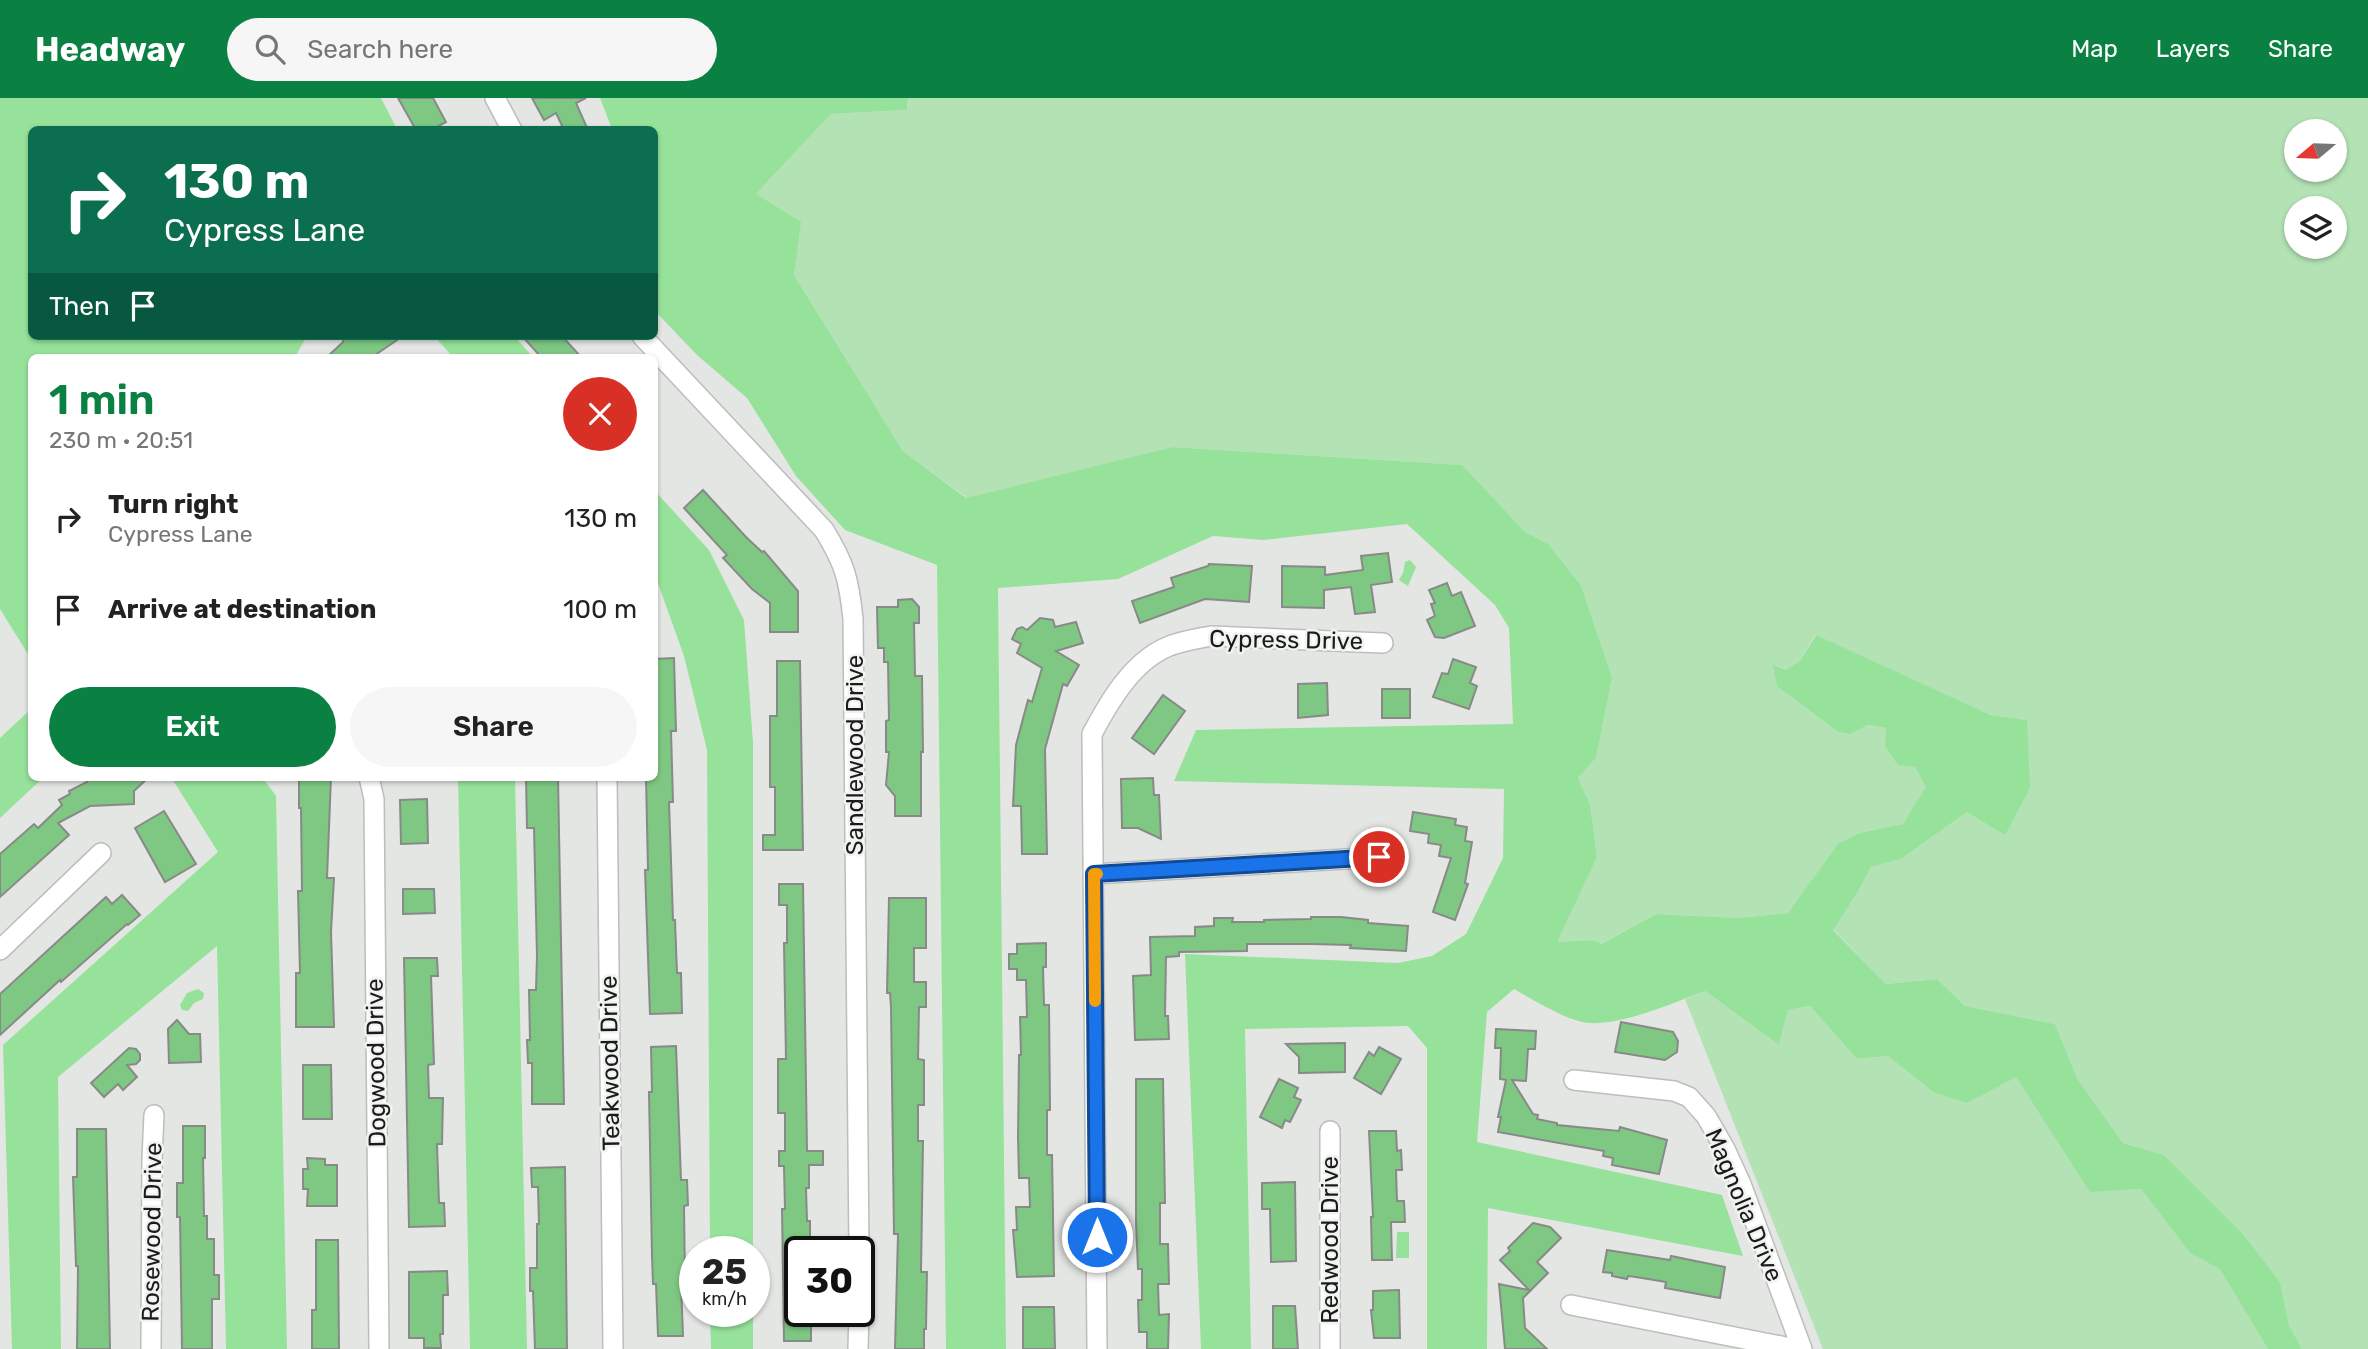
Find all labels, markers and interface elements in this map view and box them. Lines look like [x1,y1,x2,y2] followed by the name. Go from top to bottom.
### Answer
[227,18,717,81] search box
[35,30,185,69] text: Headway
[251,30,289,68] icon: search
[307,34,453,65] text: Search here
[2071,35,2118,63] text: Map
[2156,35,2230,63] text: Layers
[2268,35,2333,63] text: Share
[2284,119,2347,182] north arrow
[2284,119,2347,259] map controls
[164,152,309,210] text: 130 m
[49,154,140,245] icon: right
[2284,196,2347,259] button: layers
[164,211,365,249] text: Cypress Lane
[124,287,162,325] icon: arrive
[49,291,110,322] text: Then
[49,375,155,425] text: 1 min
[563,377,637,451] button: close
[49,426,193,454] text: 230 m · 20:51
[108,489,238,520] text: Turn right
[49,500,87,538] icon: right
[564,503,637,534] text: 130 m
[108,520,253,548] text: Cypress Lane
[49,591,87,629] icon: arrive
[108,594,376,625] text: Arrive at destination
[563,594,637,625] text: 100 m
[1209,625,1363,655] street label: Cypress Drive
[841,655,869,855] street label: Sandlewood Drive
[49,687,336,767] button: Exit
[350,687,637,767] button: Share
[1349,827,1409,887] pin
[1360,838,1398,876] icon: arrive
[594,975,626,1151] street label: Teakwood Drive
[361,978,391,1148] street label: Dogwood Drive
[1699,1124,1789,1286] street label: Magnolia Drive
[136,1142,168,1322] street label: Rosewood Drive
[1316,1156,1344,1324] street label: Redwood Drive
[1060,1200,1134,1274] position arrow
[784,1236,875,1327] speed limit sign: 30
[702,1251,747,1293] text: 25
[702,1288,747,1310] text: km/h

